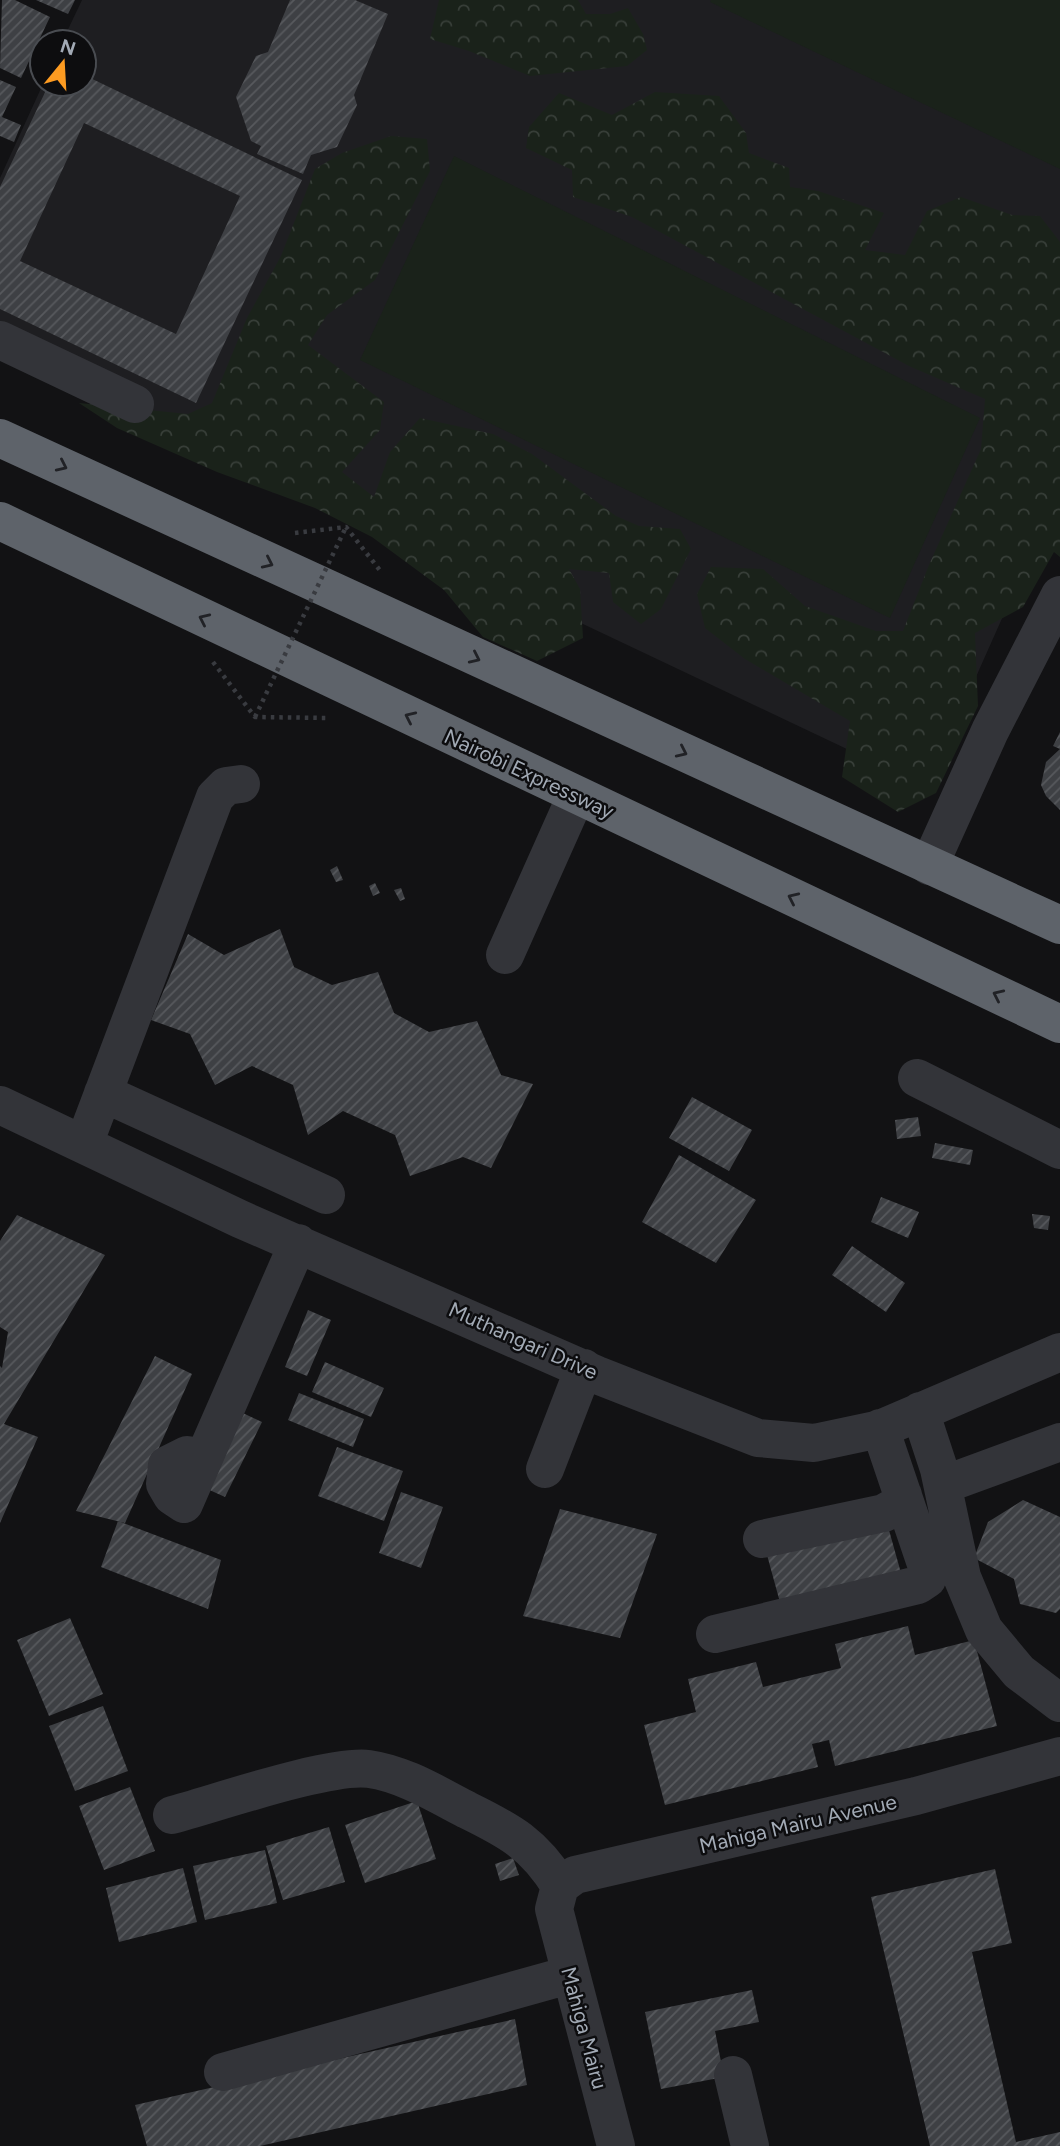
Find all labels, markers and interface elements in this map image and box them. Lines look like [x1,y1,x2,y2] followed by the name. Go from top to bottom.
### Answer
[28,28,98,98] north arrow
[58,34,79,61] text: N
[55,458,67,472] one-way arrow
[261,554,273,568] one-way arrow
[199,613,211,627] one-way arrow
[467,650,480,664] one-way arrow
[405,711,417,725] one-way arrow
[440,723,618,824] street label: Nairobi Expressway
[674,744,687,758] one-way arrow
[787,892,800,906] one-way arrow
[993,989,1005,1003] one-way arrow
[445,1297,602,1385] street label: Muthangari Drive
[697,1789,899,1858] street label: Mahiga Mairu Avenue
[556,1964,613,2092] street label: Mahiga Mairu

